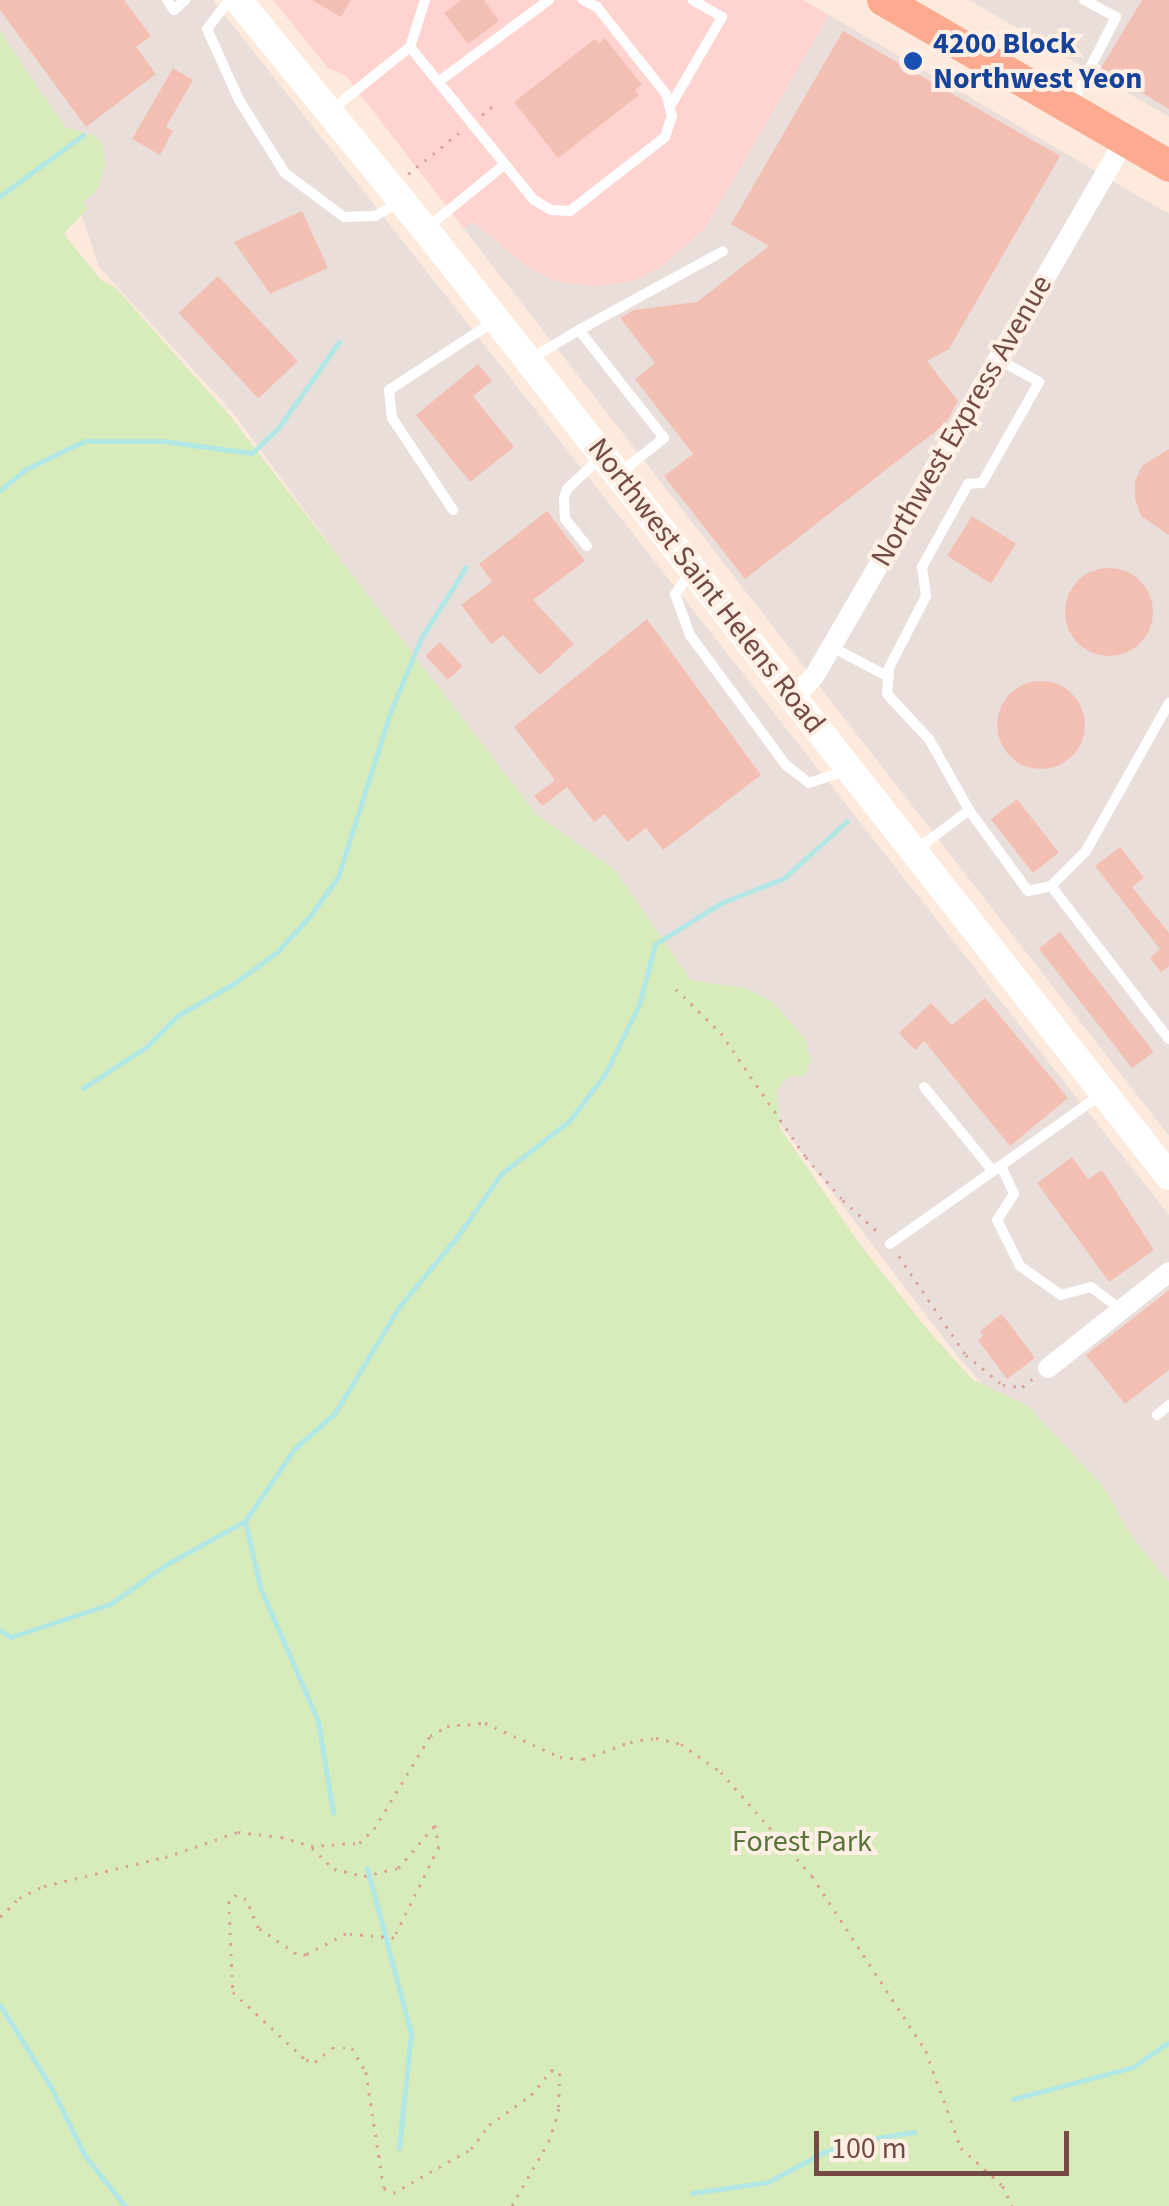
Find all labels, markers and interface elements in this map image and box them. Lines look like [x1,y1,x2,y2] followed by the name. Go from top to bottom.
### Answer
[933,26,1142,96] place label: 4200 Block Northwest Yeon
[902,50,924,72] marker: 4200 Block Northwest Yeon
[864,269,1060,573] street label: Northwest Express Avenue
[580,431,832,741] street label: Northwest Saint Helens Road
[732,1824,872,1860] park label: Forest Park
[819,2111,1074,2173] scale bar
[831,2127,907,2170] text: 100 m

